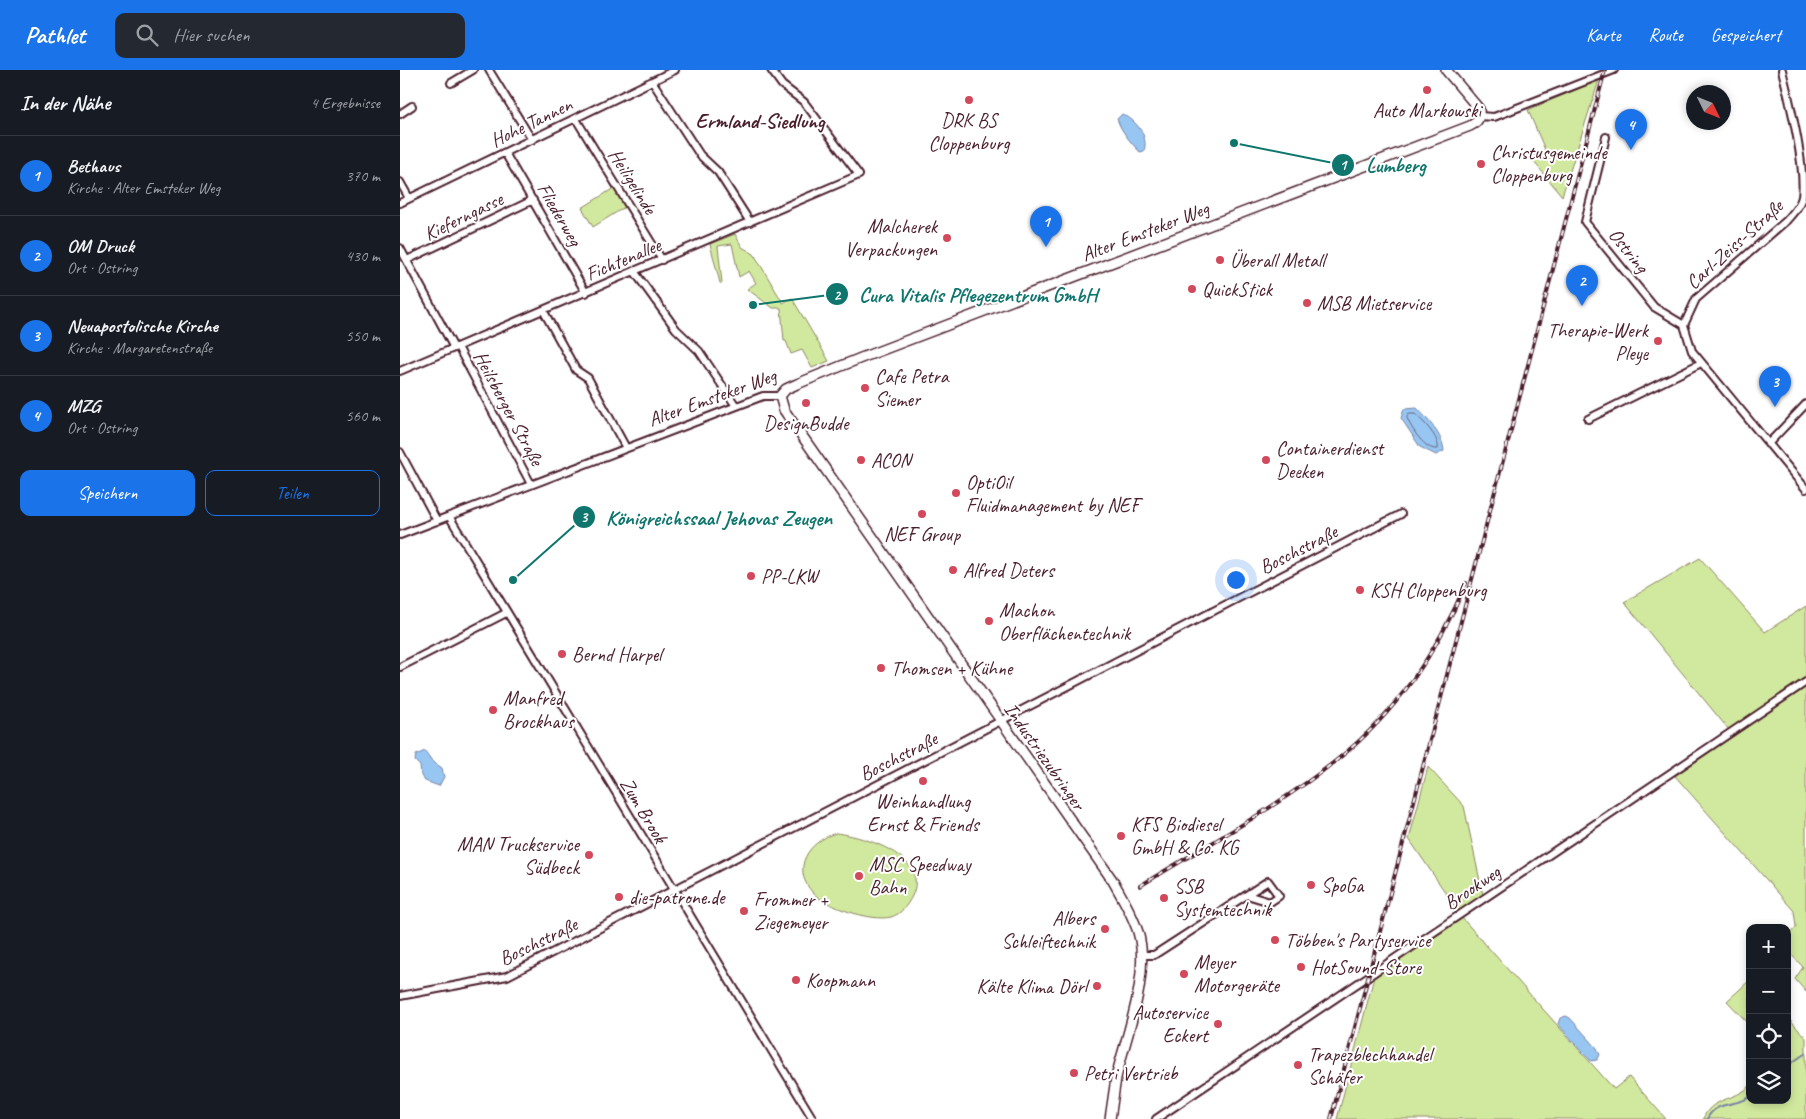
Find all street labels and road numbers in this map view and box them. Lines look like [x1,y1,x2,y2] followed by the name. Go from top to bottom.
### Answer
[486,92,577,153] street label: Hohe Tannen
[603,144,663,220] street label: Heiligelinde
[532,178,588,252] street label: Fliederweg
[420,186,508,246] street label: Kieferngasse
[1680,193,1789,295] street label: Carl-Zeiss-Straße
[1078,195,1214,267] street label: Alter Emsteker Weg
[1603,223,1655,279] street label: Ostring
[582,232,666,286] street label: Fichtenallee
[468,347,550,471] street label: Heilsberger Straße
[645,362,781,432] street label: Alter Emsteker Weg
[1255,519,1343,580] street label: Boschstraße
[998,698,1092,816] street label: Industriezubringer
[855,726,943,787] street label: Boschstraße
[614,773,674,849] street label: Zum Brook
[1439,859,1506,915] street label: Brookweg
[495,911,583,971] street label: Boschstraße

